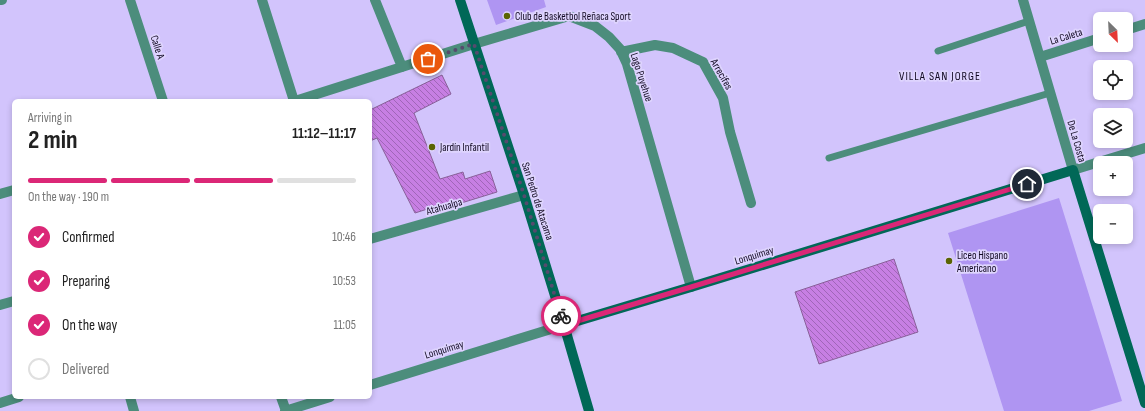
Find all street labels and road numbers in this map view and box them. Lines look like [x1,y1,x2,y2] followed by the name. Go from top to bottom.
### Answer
[1048,25,1084,48] street label: La Caleta
[148,34,168,61] street label: Calle A
[628,51,656,103] street label: Lago Puyehue
[707,56,736,92] street label: Arrecifes
[1064,119,1089,164] street label: De La Costa
[519,161,556,242] street label: San Pedro de Atacama
[424,195,464,218] street label: Atahualpa
[733,243,776,268] street label: Lonquimay
[423,337,466,362] street label: Lonquimay

